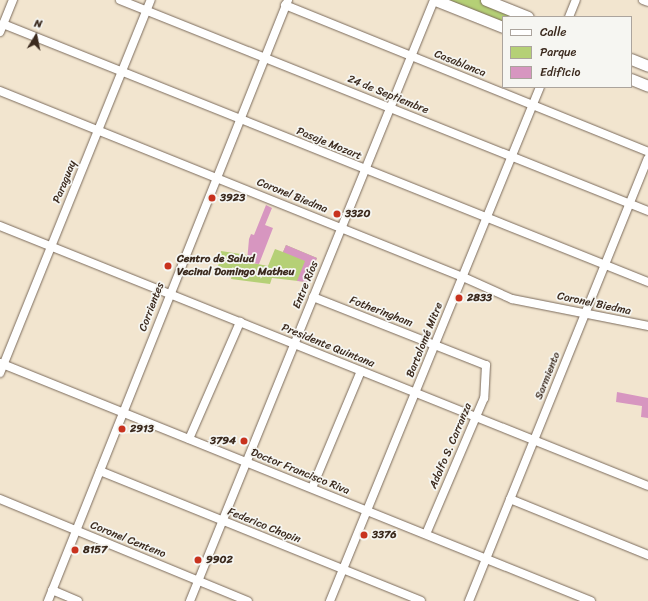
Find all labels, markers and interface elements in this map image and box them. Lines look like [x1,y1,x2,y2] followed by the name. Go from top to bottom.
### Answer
[33,14,44,34] text: N
[16,16,56,56] north arrow
[502,16,632,88] legend
[540,21,567,43] text: Calle
[540,41,576,63] text: Parque
[432,48,488,80] street label: Casablanca
[540,61,580,83] text: Edificio
[345,73,431,117] street label: 24 de Septiembre
[295,125,363,163] street label: Pasaje Mozart
[50,159,80,205] street label: Paraguay
[255,176,329,216] street label: Coronel Biedma
[220,191,245,205] place label: 3923
[207,193,217,203] marker: 3923
[345,207,370,221] place label: 3320
[332,209,342,219] marker: 3320
[177,253,294,279] place label: Centro de Salud Vecinal Domingo Matheu
[290,259,322,311] street label: Entre Ríos
[162,260,174,272] marker: Centro de Salud Vecinal Domingo Matheu
[137,281,167,333] street label: Corrientes
[556,290,632,318] street label: Coronel Biedma
[467,291,492,305] place label: 2833
[454,293,464,303] marker: 2833
[348,294,414,330] street label: Fotheringham
[404,300,446,380] street label: Bartolomé Mitre
[280,321,376,371] street label: Presidente Quintana
[532,350,564,402] street label: Sarmiento
[427,401,475,491] street label: Adolfo S. Carranza
[130,422,154,436] place label: 2913
[117,424,127,434] marker: 2913
[210,434,236,448] place label: 3794
[239,436,249,446] marker: 3794
[249,446,351,498] street label: Doctor Francisco Riva
[226,505,302,547] street label: Federico Chopin
[88,519,168,561] street label: Coronel Centeno
[372,528,397,542] place label: 3376
[359,530,369,540] marker: 3376
[83,543,107,557] place label: 8157
[70,545,80,555] marker: 8157
[206,553,233,567] place label: 9902
[193,555,203,565] marker: 9902

